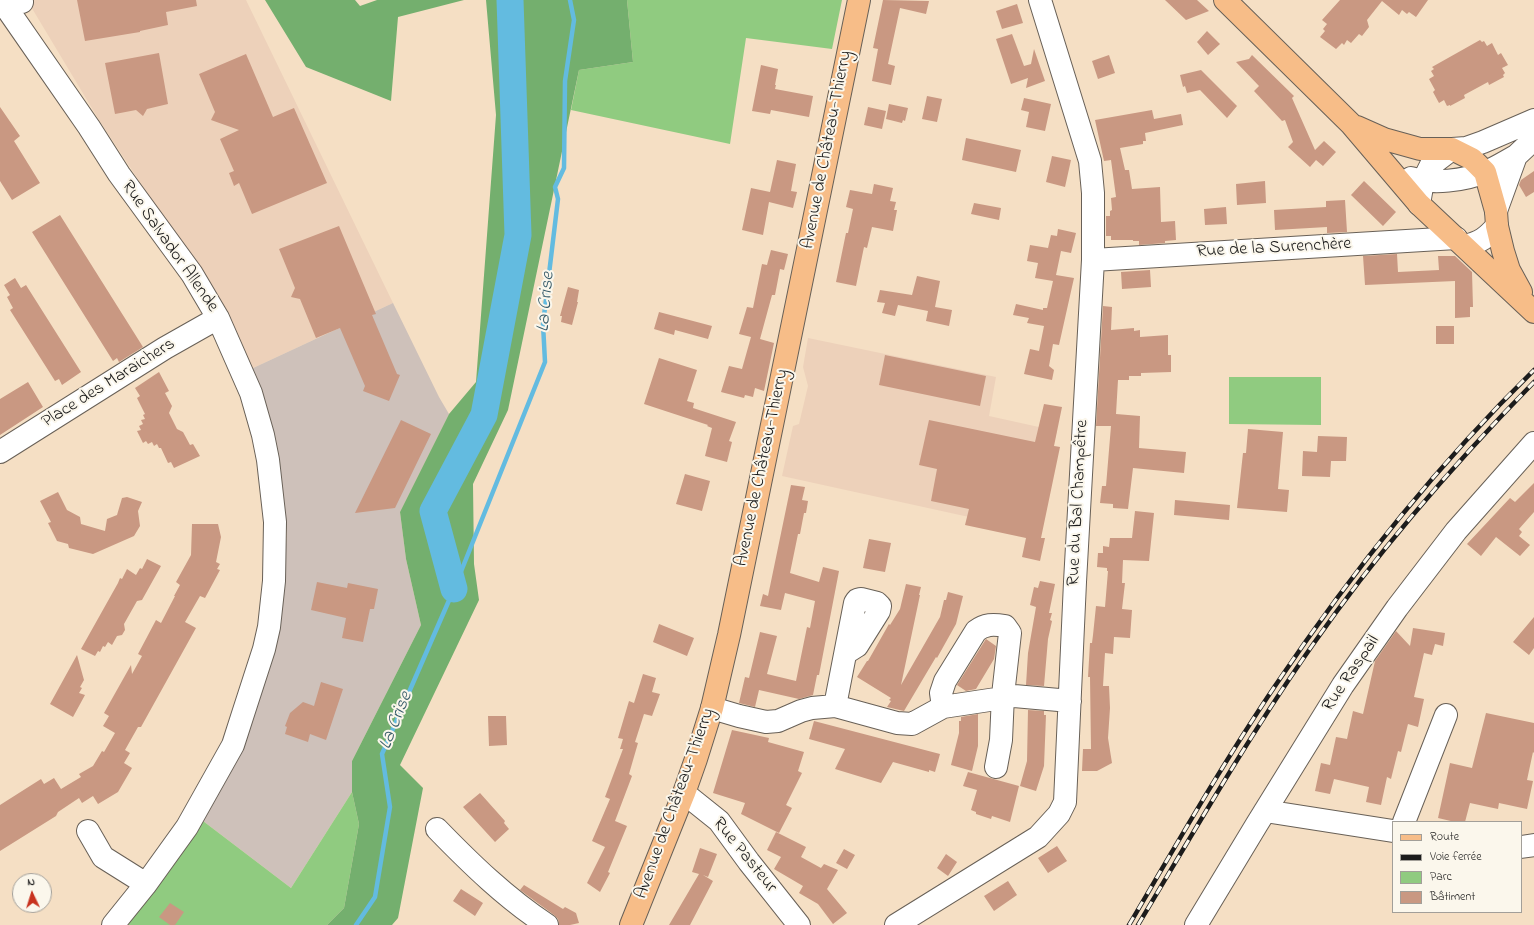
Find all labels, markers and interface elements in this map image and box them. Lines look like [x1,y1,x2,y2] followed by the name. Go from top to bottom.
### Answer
[798,49,858,251] street label: Avenue de Château-Thierry
[116,177,222,317] street label: Rue Salvador Allende
[1196,234,1352,264] street label: Rue de la Surenchère
[533,271,561,333] water label: La Crise
[38,334,180,434] street label: Place des Maraichers
[732,367,794,569] street label: Avenue de Château-Thierry
[1064,419,1094,587] street label: Rue du Bal Champêtre
[1319,632,1385,716] street label: Rue Raspail
[375,689,419,753] water label: La Crise
[631,706,721,902] street label: Avenue de Château-Thierry
[707,814,781,898] street label: Rue Pasteur
[1392,821,1522,913] legend
[1430,828,1459,846] text: Route
[1430,848,1482,866] text: Voie ferrée
[1430,868,1452,886] text: Parc
[12,873,52,913] north arrow
[27,874,36,890] text: N
[1430,888,1475,906] text: Bâtiment

